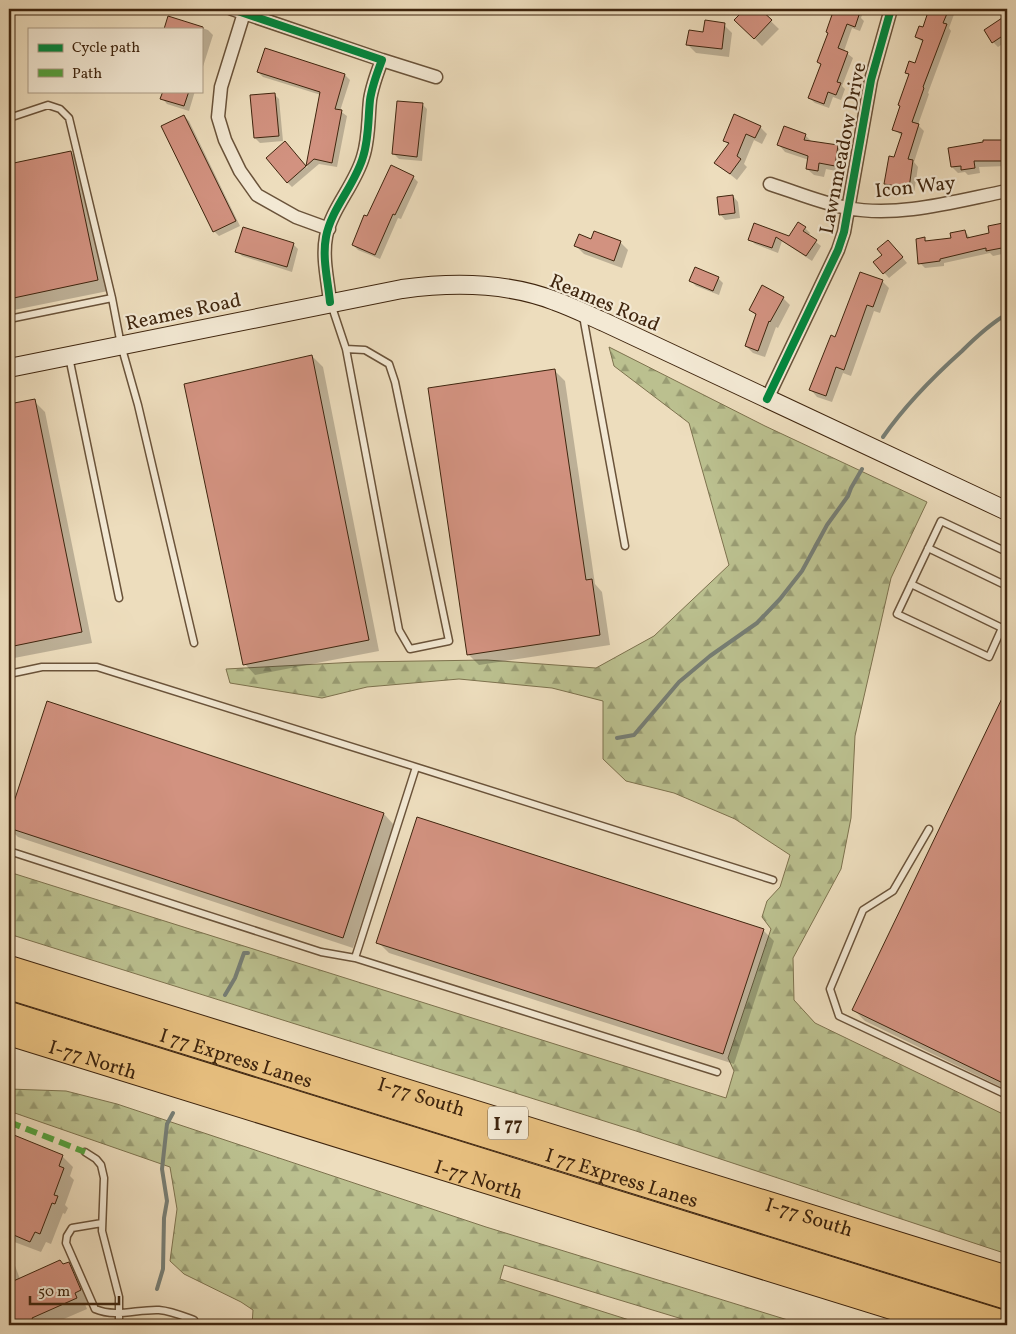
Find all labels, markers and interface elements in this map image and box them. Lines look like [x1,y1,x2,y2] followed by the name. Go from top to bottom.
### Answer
[28,28,202,92] legend
[72,38,140,59] text: Cycle path
[814,60,874,237] street label: Lawnmeadow Drive
[72,64,102,85] text: Path
[874,170,957,206] street label: Icon Way
[545,268,664,340] street label: Reames Road
[123,287,244,339] street label: Reames Road
[156,1023,316,1096] street label: I 77 Express Lanes
[45,1034,140,1088] street label: I-77 North
[374,1071,468,1125] street label: I-77 South
[488,1106,528,1140] road number: I 77
[542,1142,701,1216] street label: I 77 Express Lanes
[431,1154,526,1208] street label: I-77 North
[761,1192,856,1245] street label: I-77 South
[30,1274,119,1306] scale bar
[38,1282,70,1303] text: 50 m

